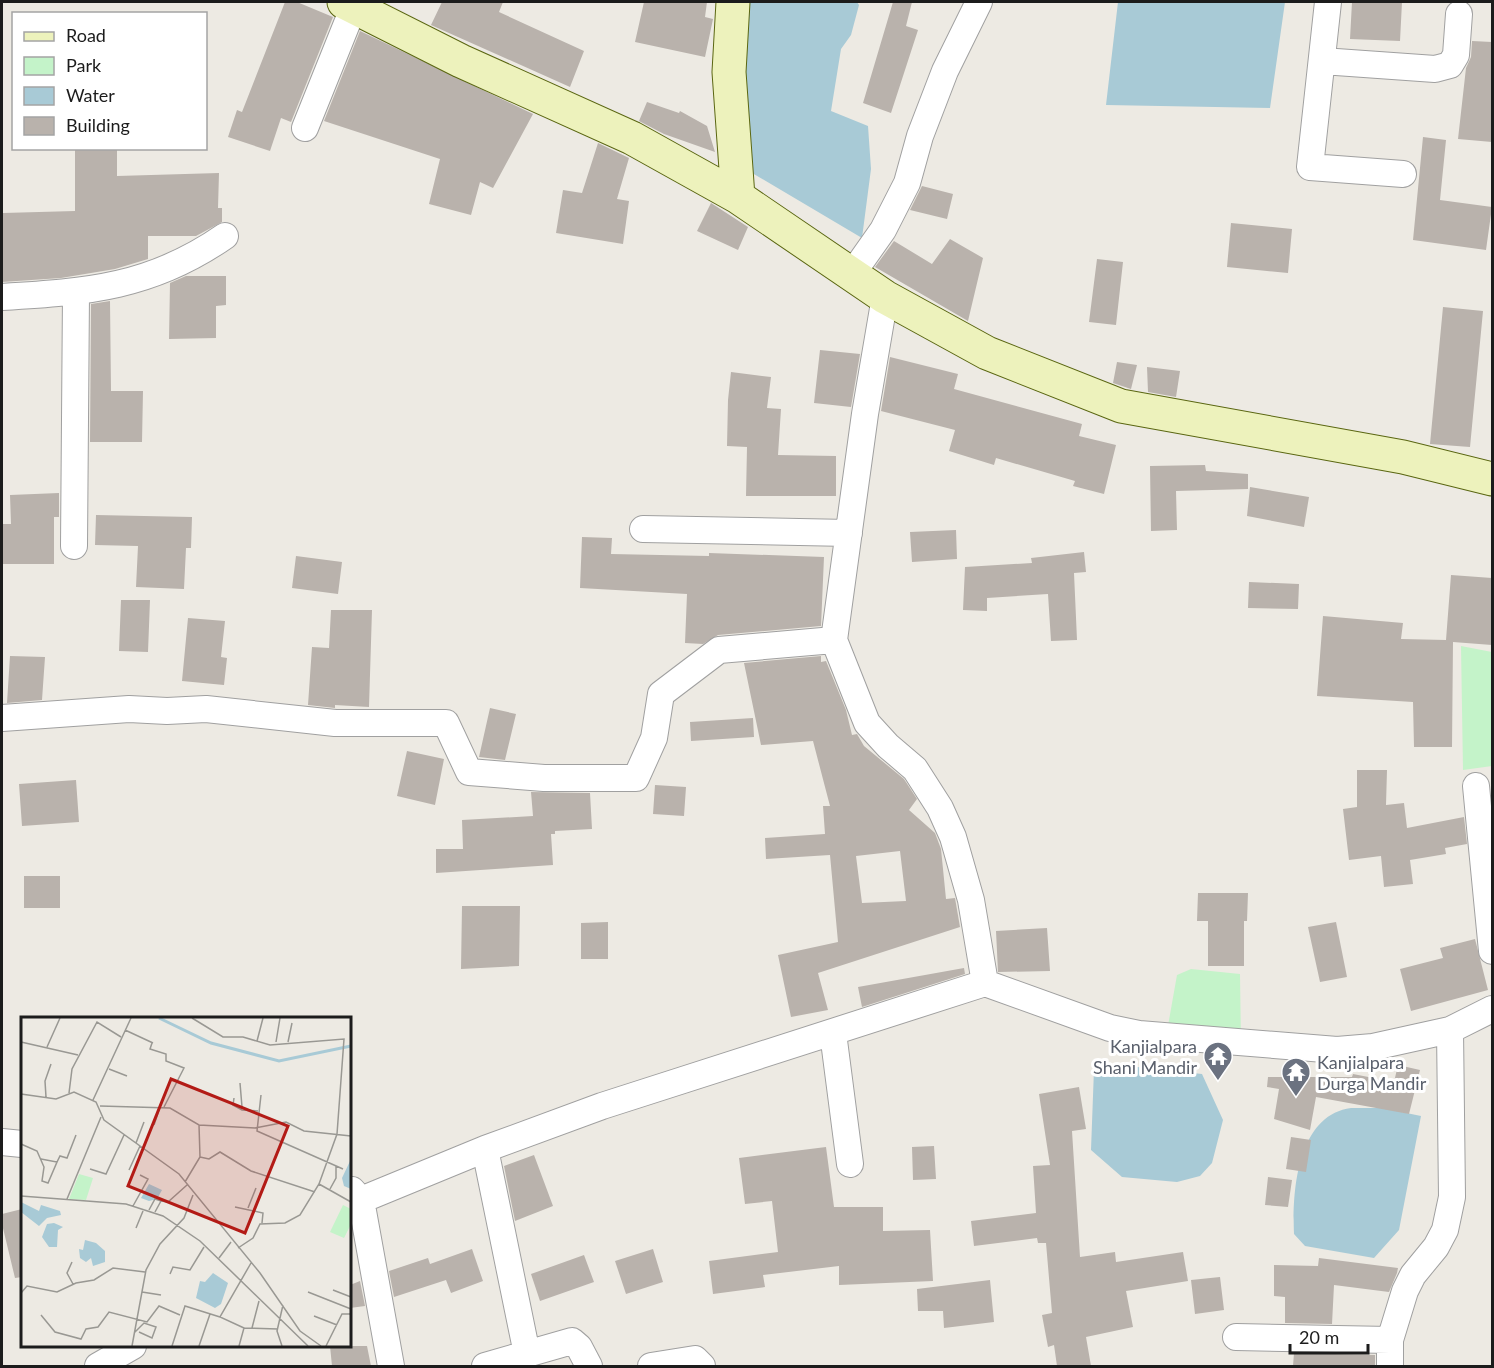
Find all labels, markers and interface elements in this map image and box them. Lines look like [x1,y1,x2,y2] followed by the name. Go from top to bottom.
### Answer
[12,12,207,150] legend
[66,24,106,46] text: Road
[66,54,102,76] text: Park
[66,84,115,106] text: Water
[66,114,130,136] text: Building
[21,1017,351,1347] inset map
[1093,1035,1197,1078] place label: Kanjialpara Shani Mandir
[1202,1040,1234,1082] temple icon: Kanjialpara Shani Mandir
[1317,1051,1427,1094] place label: Kanjialpara Durga Mandir
[1280,1056,1312,1098] temple icon: Kanjialpara Durga Mandir
[1290,1317,1368,1355] scale bar
[1299,1326,1339,1348] text: 20 m

